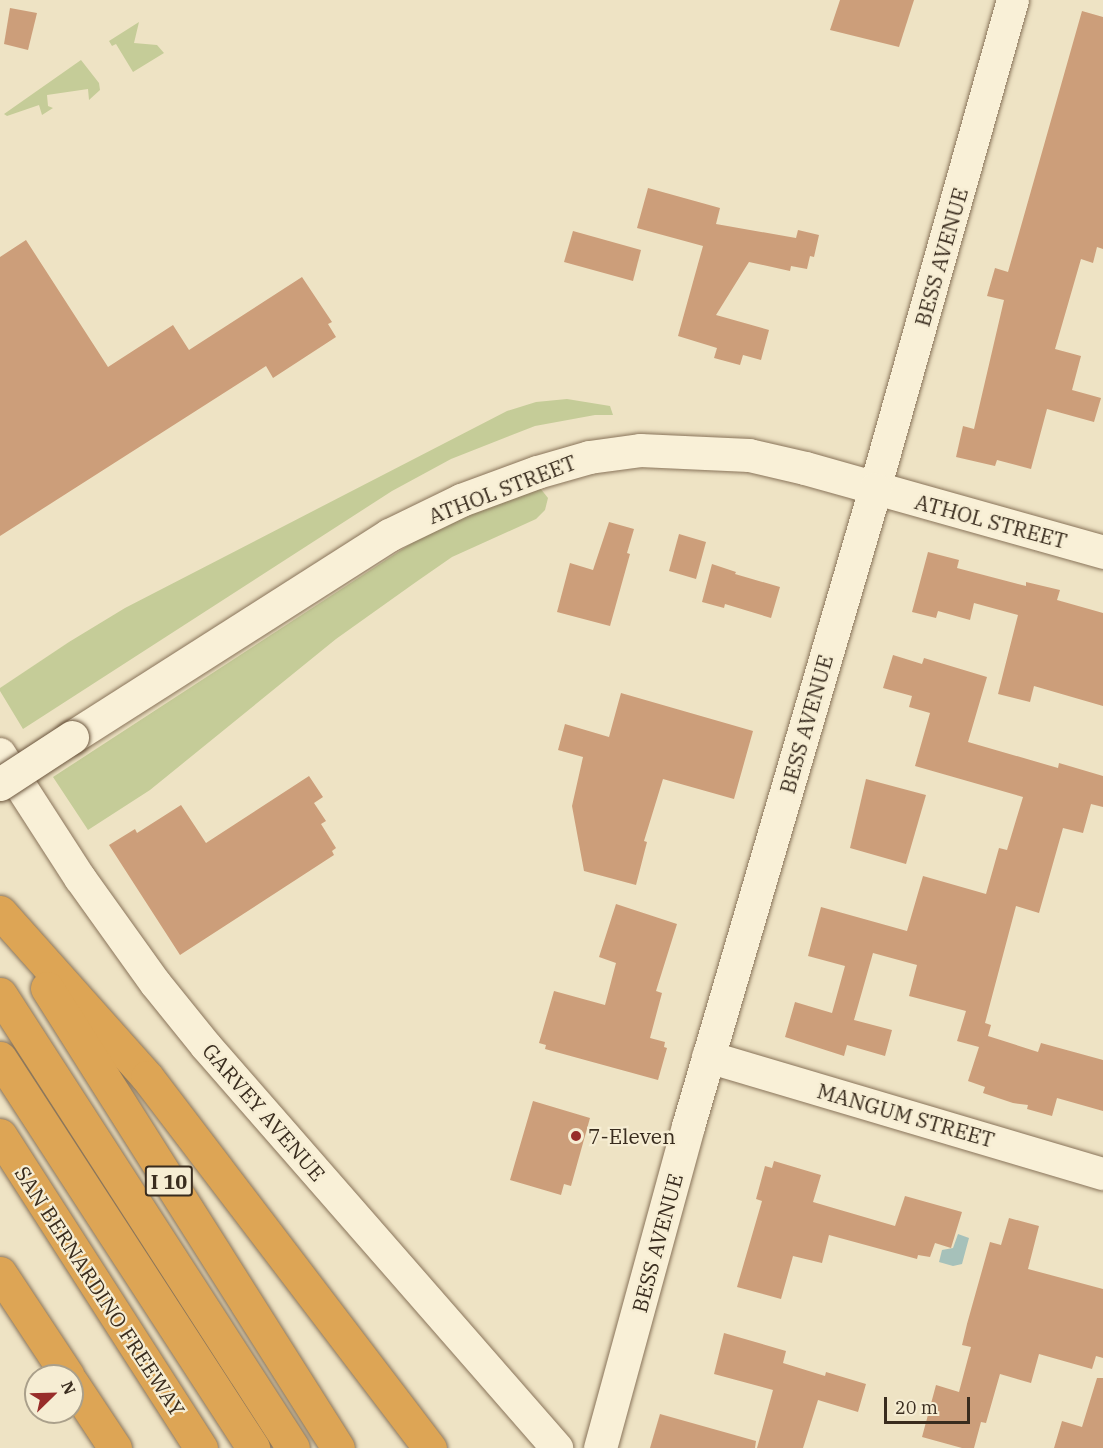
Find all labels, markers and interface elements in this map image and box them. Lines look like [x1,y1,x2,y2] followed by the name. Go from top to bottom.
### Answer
[909,185,973,329] street label: BESS AVENUE
[425,449,579,529] street label: ATHOL STREET
[912,489,1070,553] street label: ATHOL STREET
[774,652,838,796] street label: BESS AVENUE
[197,1038,331,1186] street label: GARVEY AVENUE
[814,1078,998,1152] street label: MANGUM STREET
[588,1123,676,1149] place label: 7-Eleven
[569,1129,583,1143] marker: 7-Eleven
[10,1161,190,1421] street label: SAN BERNARDINO FREEWAY
[144,1164,195,1198] road number: I 10
[626,1171,688,1315] street label: BESS AVENUE
[24,1364,84,1424] north arrow
[887,1385,972,1423] scale bar
[895,1396,938,1419] text: 20 m

